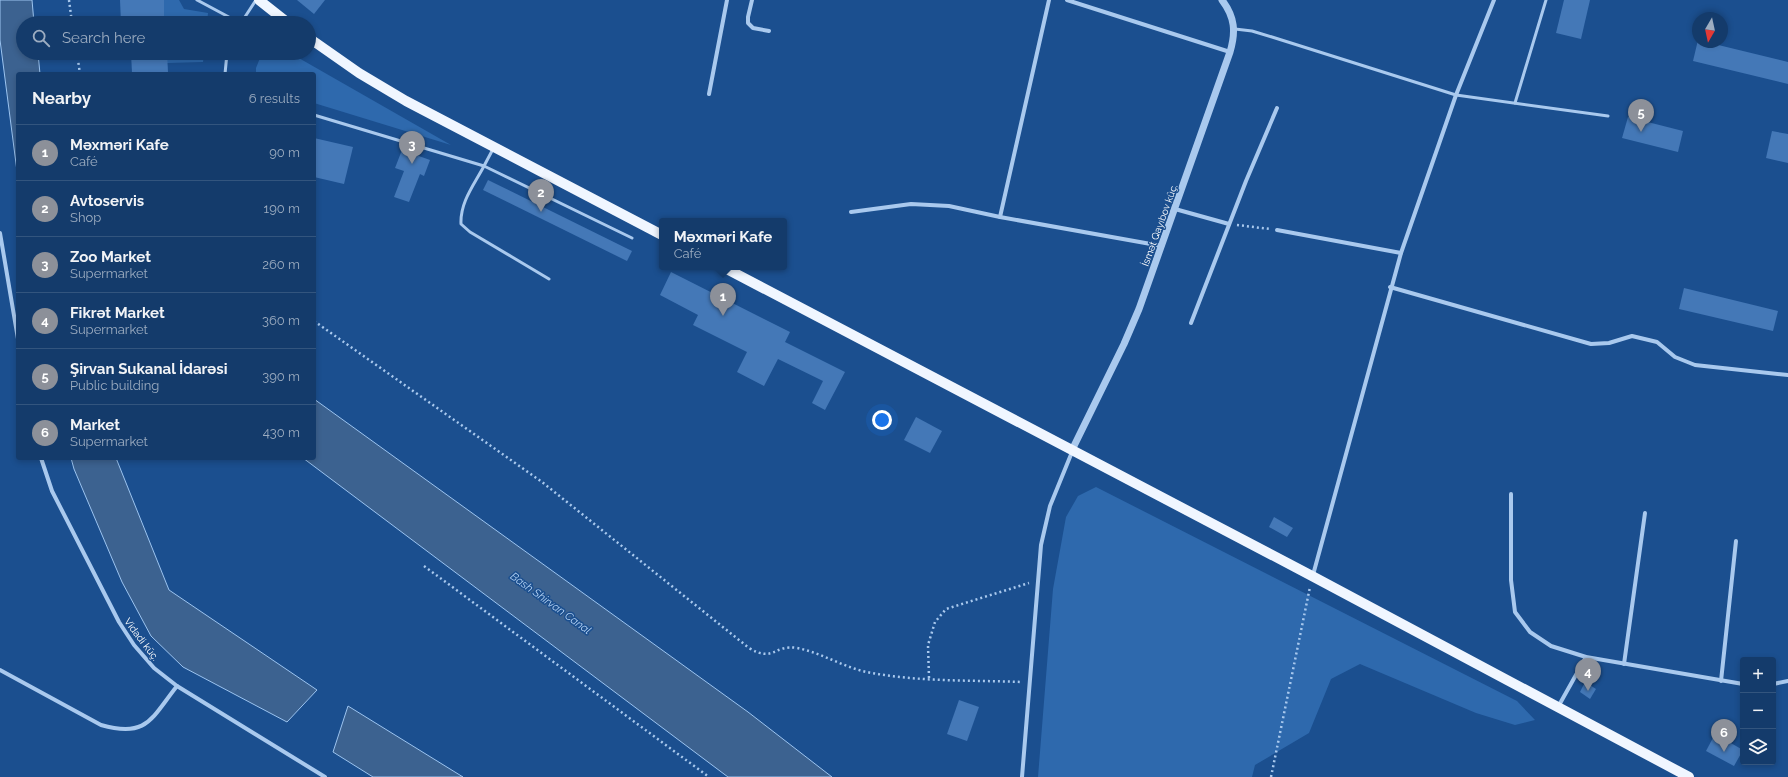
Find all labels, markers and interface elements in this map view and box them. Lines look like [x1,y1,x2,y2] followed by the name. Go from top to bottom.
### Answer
[1692,12,1728,48] north arrow
[16,16,316,60] search box
[30,27,52,49] icon: search
[62,29,145,47] text: Search here
[32,88,91,108] text: Nearby
[249,91,300,106] text: 6 results
[1628,99,1654,132] pin: 5
[399,131,425,164] pin: 3
[70,136,169,154] text: Məxməri Kafe
[42,145,48,160] text: 1
[269,145,300,160] text: 90 m
[70,154,98,169] text: Café
[528,179,554,212] pin: 2
[1139,182,1179,268] street label: İsmət Qayıbov küç.
[70,192,144,210] text: Avtoservis
[41,201,49,216] text: 2
[264,201,300,216] text: 190 m
[70,210,101,225] text: Shop
[659,218,787,270] popup
[674,228,772,246] text: Məxməri Kafe
[674,246,701,261] text: Café
[70,248,151,266] text: Zoo Market
[41,257,49,272] text: 3
[262,257,300,272] text: 260 m
[70,266,148,281] text: Supermarket
[710,283,736,316] pin: 1
[70,304,165,322] text: Fikrət Market
[41,313,49,328] text: 4
[262,313,300,328] text: 360 m
[70,322,148,337] text: Supermarket
[70,360,227,378] text: Şirvan Sukanal İdarəsi
[41,369,49,384] text: 5
[262,369,300,384] text: 390 m
[70,378,159,393] text: Public building
[872,410,892,430] your location
[70,416,120,434] text: Market
[41,425,49,440] text: 6
[263,425,300,440] text: 430 m
[70,434,148,449] text: Supermarket
[508,570,594,637] water label: Bash Shirvan Canal
[122,616,161,663] street label: Vidadi küç.
[1740,657,1776,765] map controls
[1740,657,1776,693] button: +
[1575,658,1601,691] pin: 4
[1740,693,1776,729] button: −
[1711,719,1737,752] pin: 6
[1740,729,1776,765] button: layers

